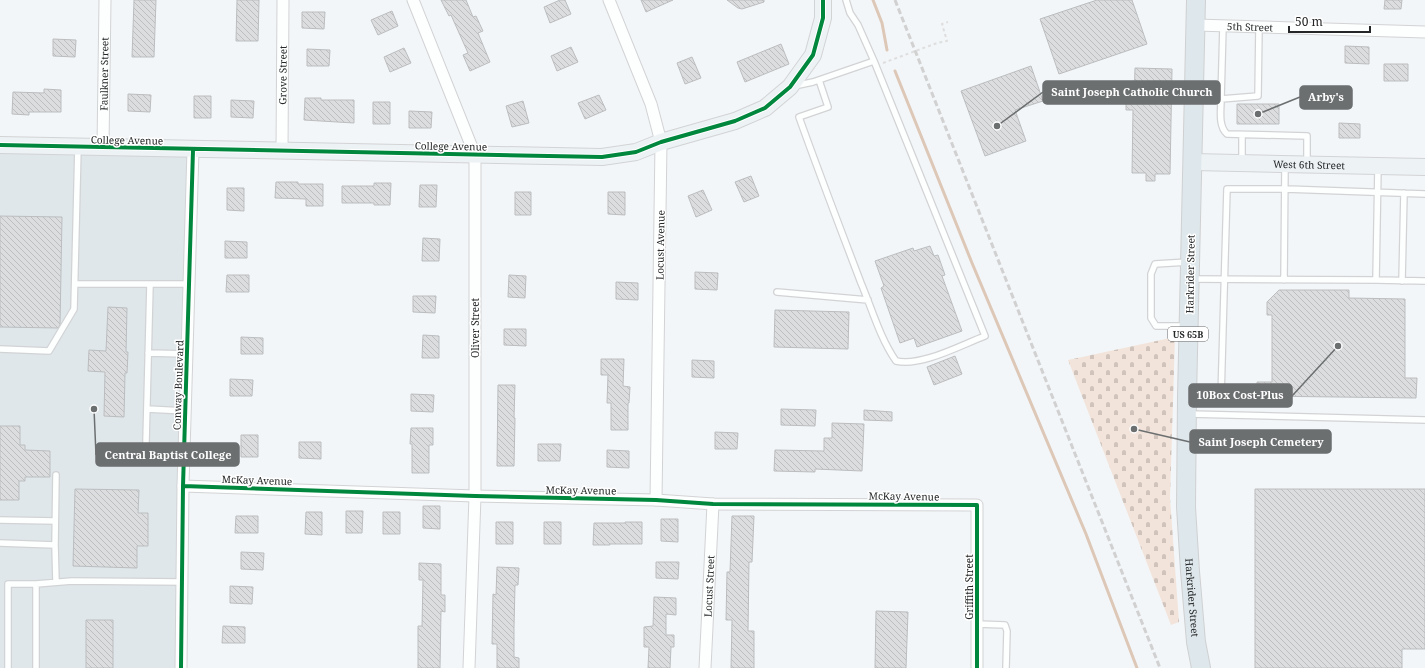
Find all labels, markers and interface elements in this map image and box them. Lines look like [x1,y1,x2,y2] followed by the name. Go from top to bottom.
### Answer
[1289,8,1370,34] scale bar
[1295,13,1323,30] text: 50 m
[1227,19,1274,34] street label: 5th Street
[96,37,111,111] street label: Faulkner Street
[275,45,290,105] street label: Grove Street
[1043,81,1220,104] callout: Saint Joseph Catholic Church
[1051,84,1213,99] text: Saint Joseph Catholic Church
[1300,86,1352,109] callout: Arby's
[1308,89,1344,104] text: Arby's
[91,132,163,148] street label: College Avenue
[415,138,487,154] street label: College Avenue
[1273,157,1346,172] street label: West 6th Street
[652,210,668,280] street label: Locust Avenue
[1182,234,1198,313] street label: Harkrider Street
[468,297,482,358] street label: Oliver Street
[1168,327,1208,341] road number: US 65B
[169,340,187,430] street label: Conway Boulevard
[1189,384,1292,407] callout: 10Box Cost-Plus
[1196,387,1284,402] text: 10Box Cost-Plus
[1190,430,1331,453] callout: Saint Joseph Cemetery
[1198,434,1324,449] text: Saint Joseph Cemetery
[96,443,239,466] callout: Central Baptist College
[105,447,231,462] text: Central Baptist College
[221,472,293,488] street label: McKay Avenue
[546,482,616,498] street label: McKay Avenue
[869,488,939,504] street label: McKay Avenue
[700,554,718,617] street label: Locust Street
[962,554,976,620] street label: Griffith Street
[1182,558,1203,638] street label: Harkrider Street

